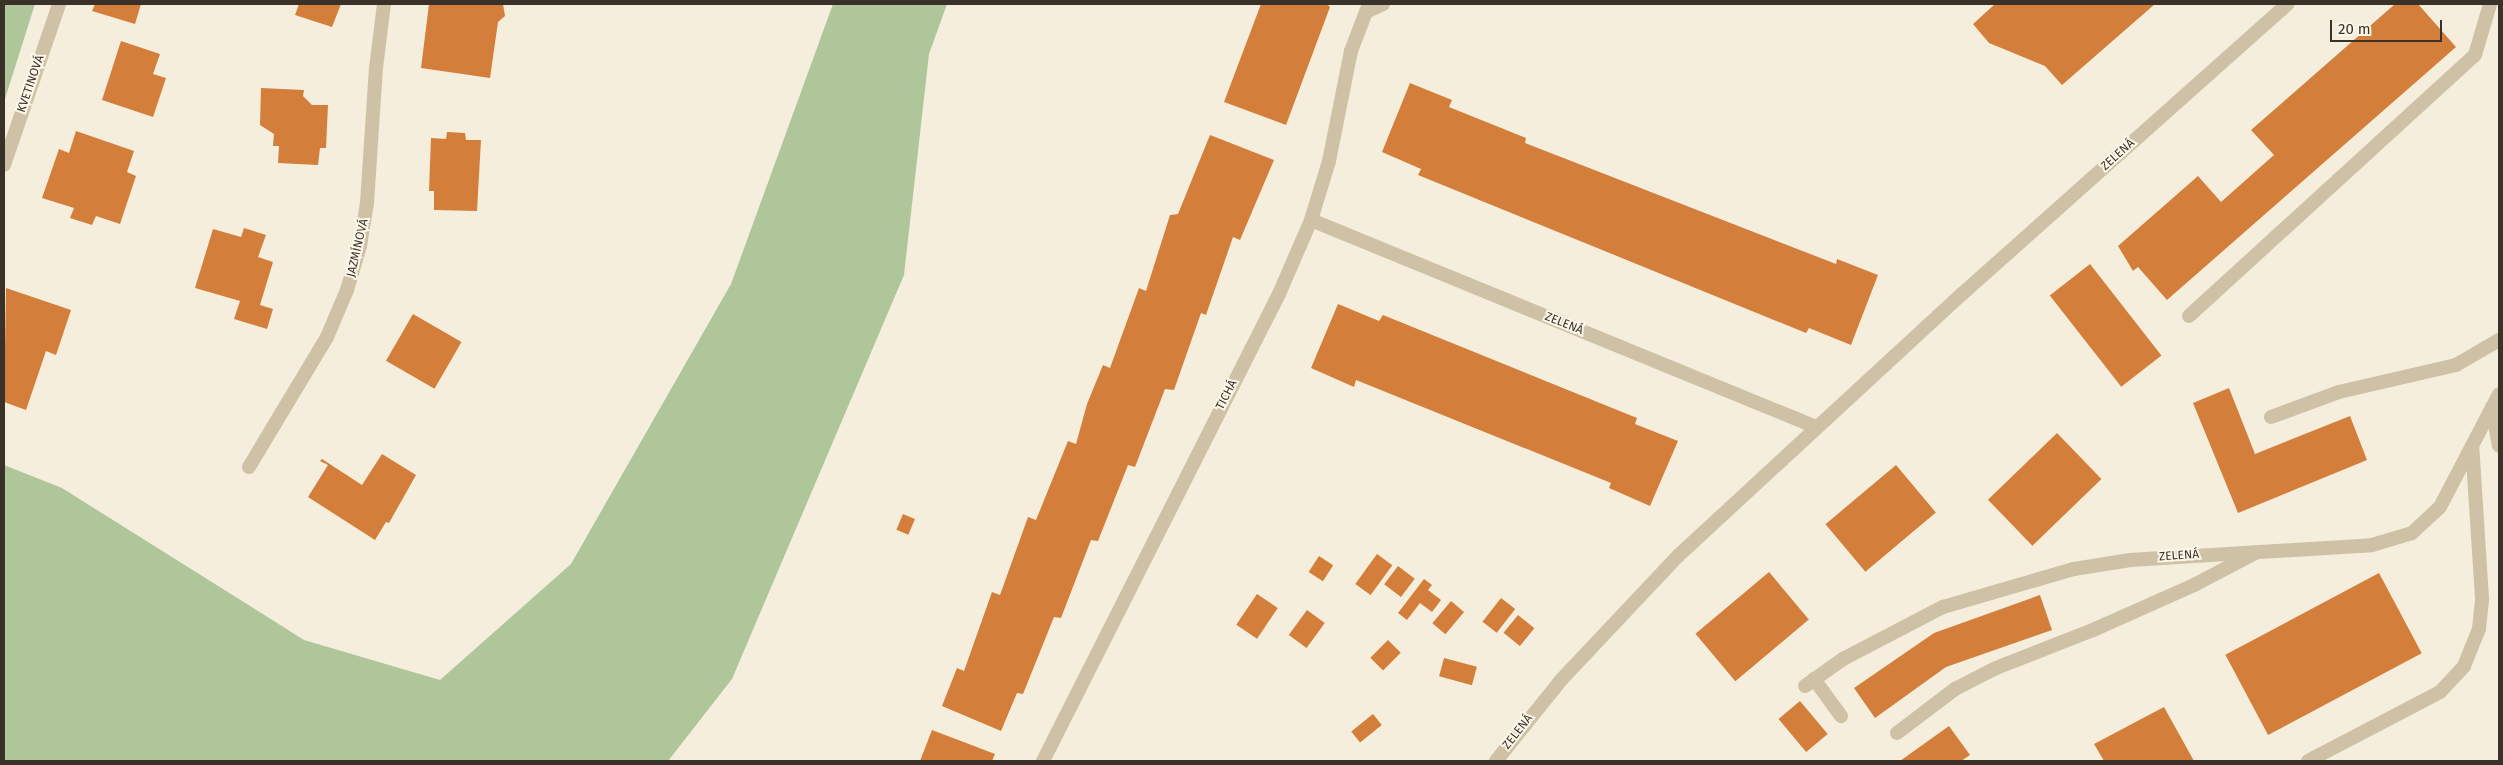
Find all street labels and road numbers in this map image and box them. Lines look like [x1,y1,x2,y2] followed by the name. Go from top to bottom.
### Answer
[14,53,48,115] street label: KVETINOVÁ
[2098,136,2138,174] street label: ZELENÁ
[344,217,372,279] street label: JAZMÍNOVÁ
[1543,310,1585,338] street label: ZELENÁ
[1213,378,1241,412] street label: TICHÁ
[2158,547,2200,565] street label: ZELENÁ
[1500,712,1536,752] street label: ZELENÁ

